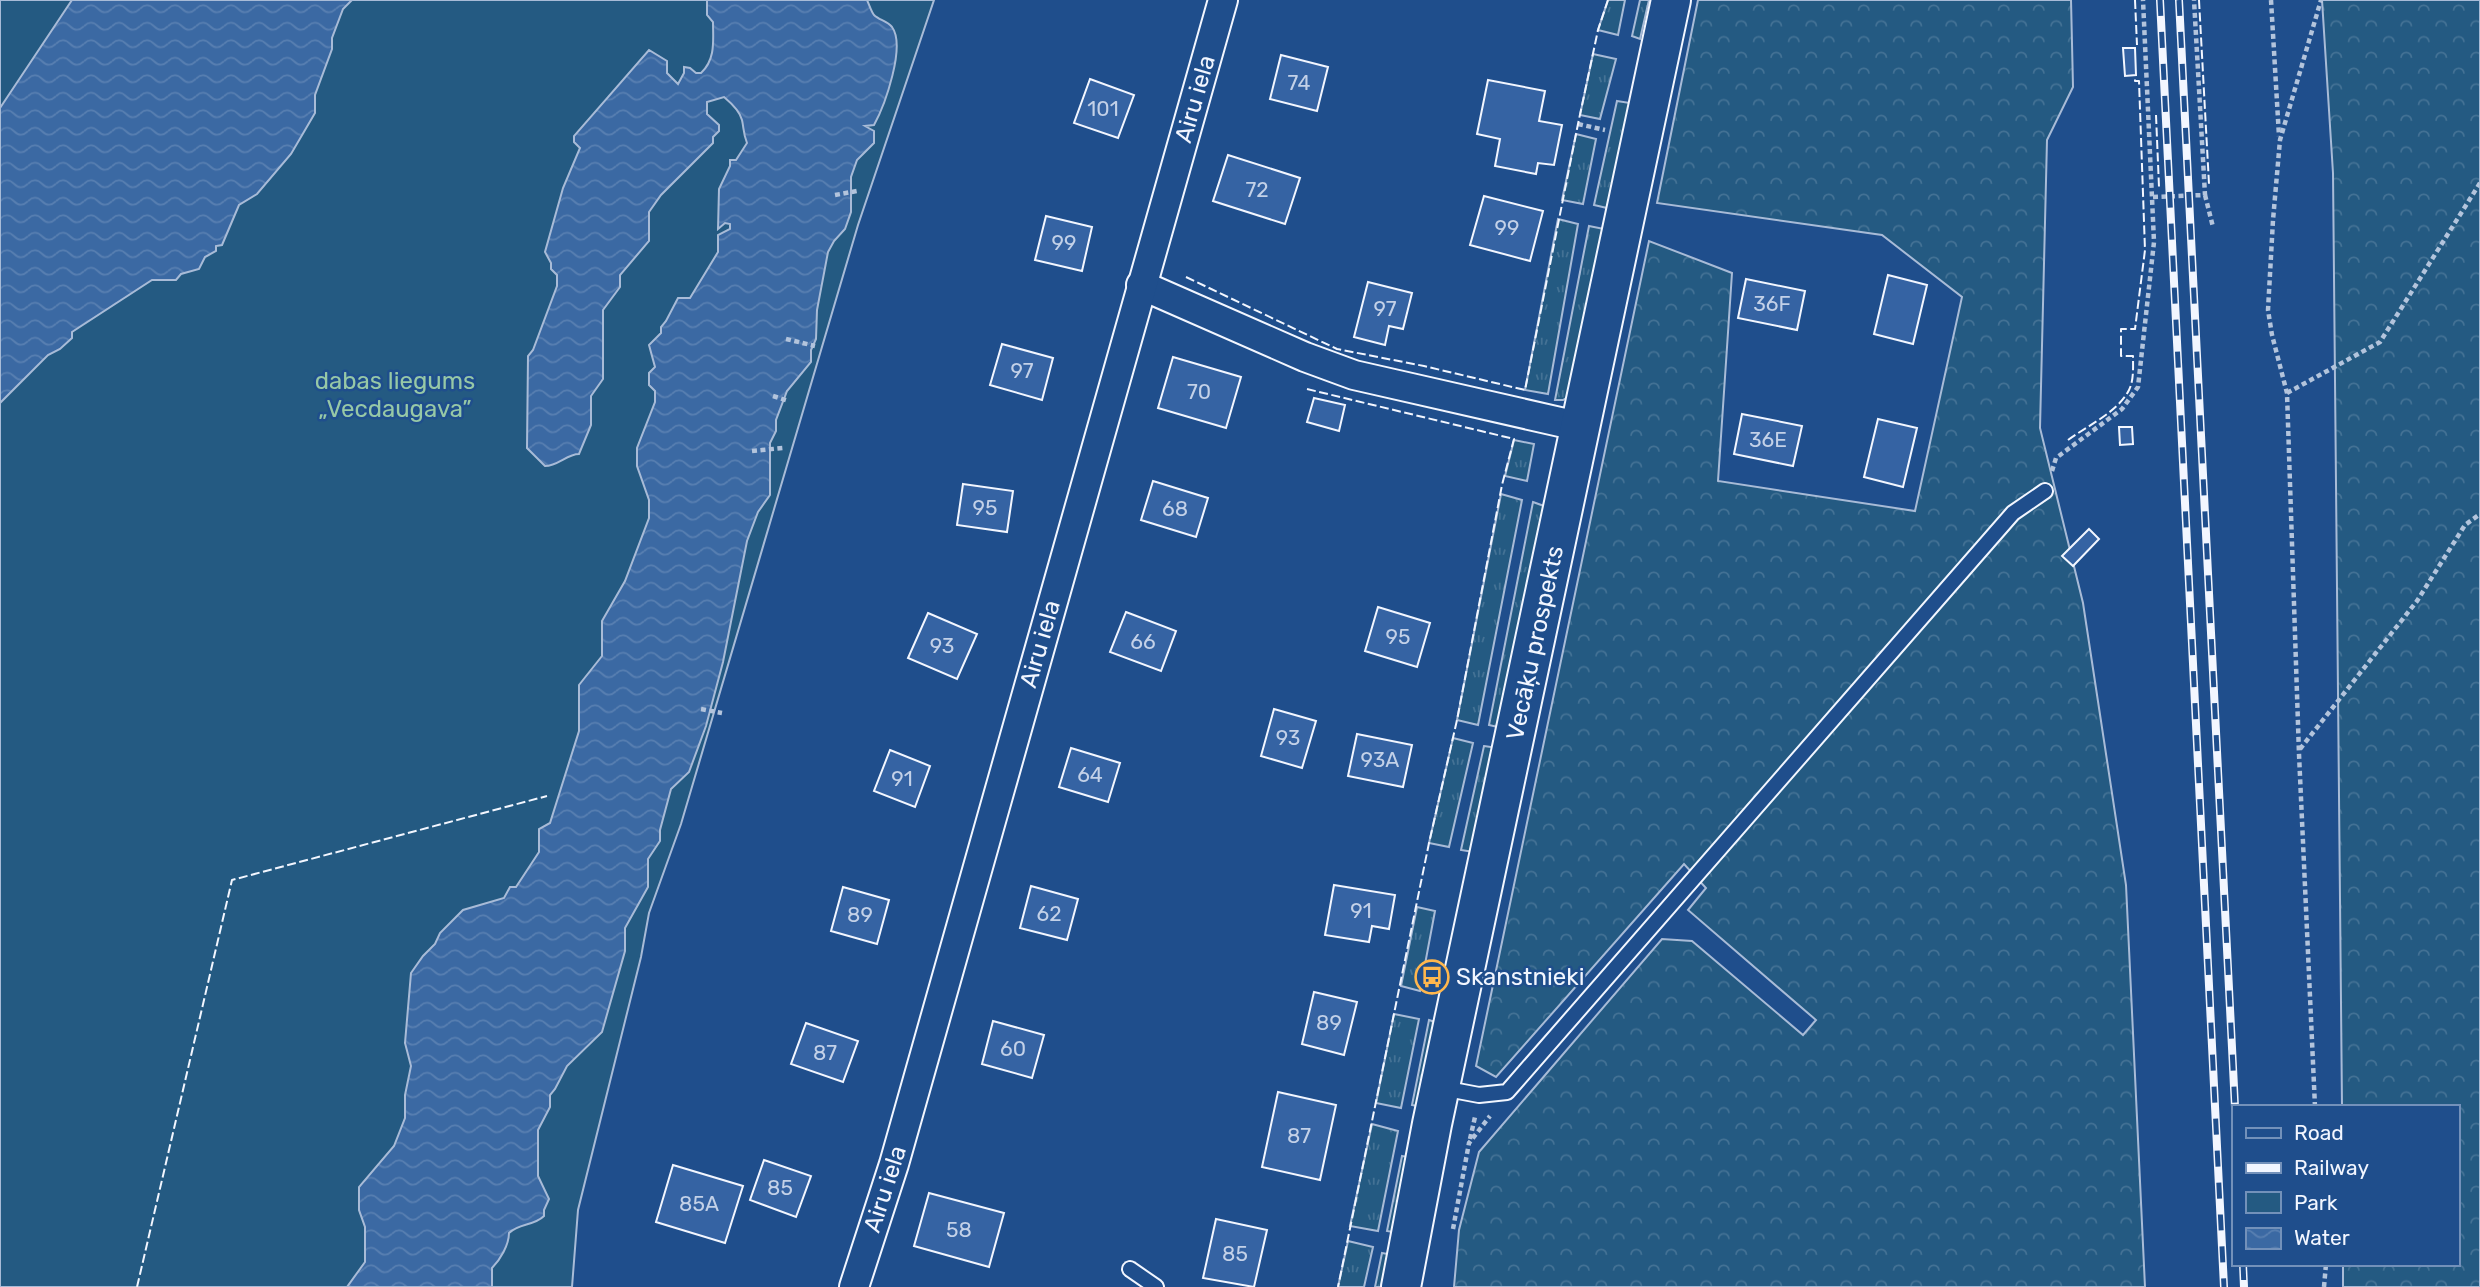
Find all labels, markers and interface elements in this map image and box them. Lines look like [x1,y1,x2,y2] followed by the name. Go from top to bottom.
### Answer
[1169,52,1221,146] street label: Airu iela
[1287,70,1311,95] house number: 74
[1087,96,1119,121] house number: 101
[1245,177,1269,202] house number: 72
[1495,215,1519,240] house number: 99
[1052,230,1076,255] house number: 99
[1753,291,1791,316] house number: 36F
[1373,296,1397,321] house number: 97
[1010,358,1034,383] house number: 97
[315,367,475,423] park label: dabas liegums „Vecdaugava”
[1187,379,1211,404] house number: 70
[1749,427,1787,452] house number: 36E
[973,495,997,520] house number: 95
[1162,496,1188,521] house number: 68
[1501,543,1569,743] street label: Vecāķu prospekts
[1014,597,1066,691] street label: Airu iela
[1386,624,1410,649] house number: 95
[1130,629,1156,654] house number: 66
[930,633,954,658] house number: 93
[1276,725,1300,750] house number: 93
[1361,747,1399,772] house number: 93A
[1077,762,1103,787] house number: 64
[891,766,913,791] house number: 91
[1350,898,1372,923] house number: 91
[1037,901,1062,926] house number: 62
[847,902,873,927] house number: 89
[1413,958,1451,996] bus stop icon: Skanstnieki
[1456,963,1584,991] place label: Skanstnieki
[1316,1010,1342,1035] house number: 89
[1000,1036,1026,1061] house number: 60
[813,1040,837,1065] house number: 87
[2232,1105,2459,1266] legend
[2294,1120,2344,1145] text: Road
[1287,1123,1311,1148] house number: 87
[858,1142,912,1236] street label: Airu iela
[2294,1155,2369,1180] text: Railway
[767,1175,793,1200] house number: 85
[2294,1190,2338,1215] text: Park
[679,1191,719,1216] house number: 85A
[946,1217,972,1242] house number: 58
[2294,1225,2350,1250] text: Water
[1222,1241,1248,1266] house number: 85

